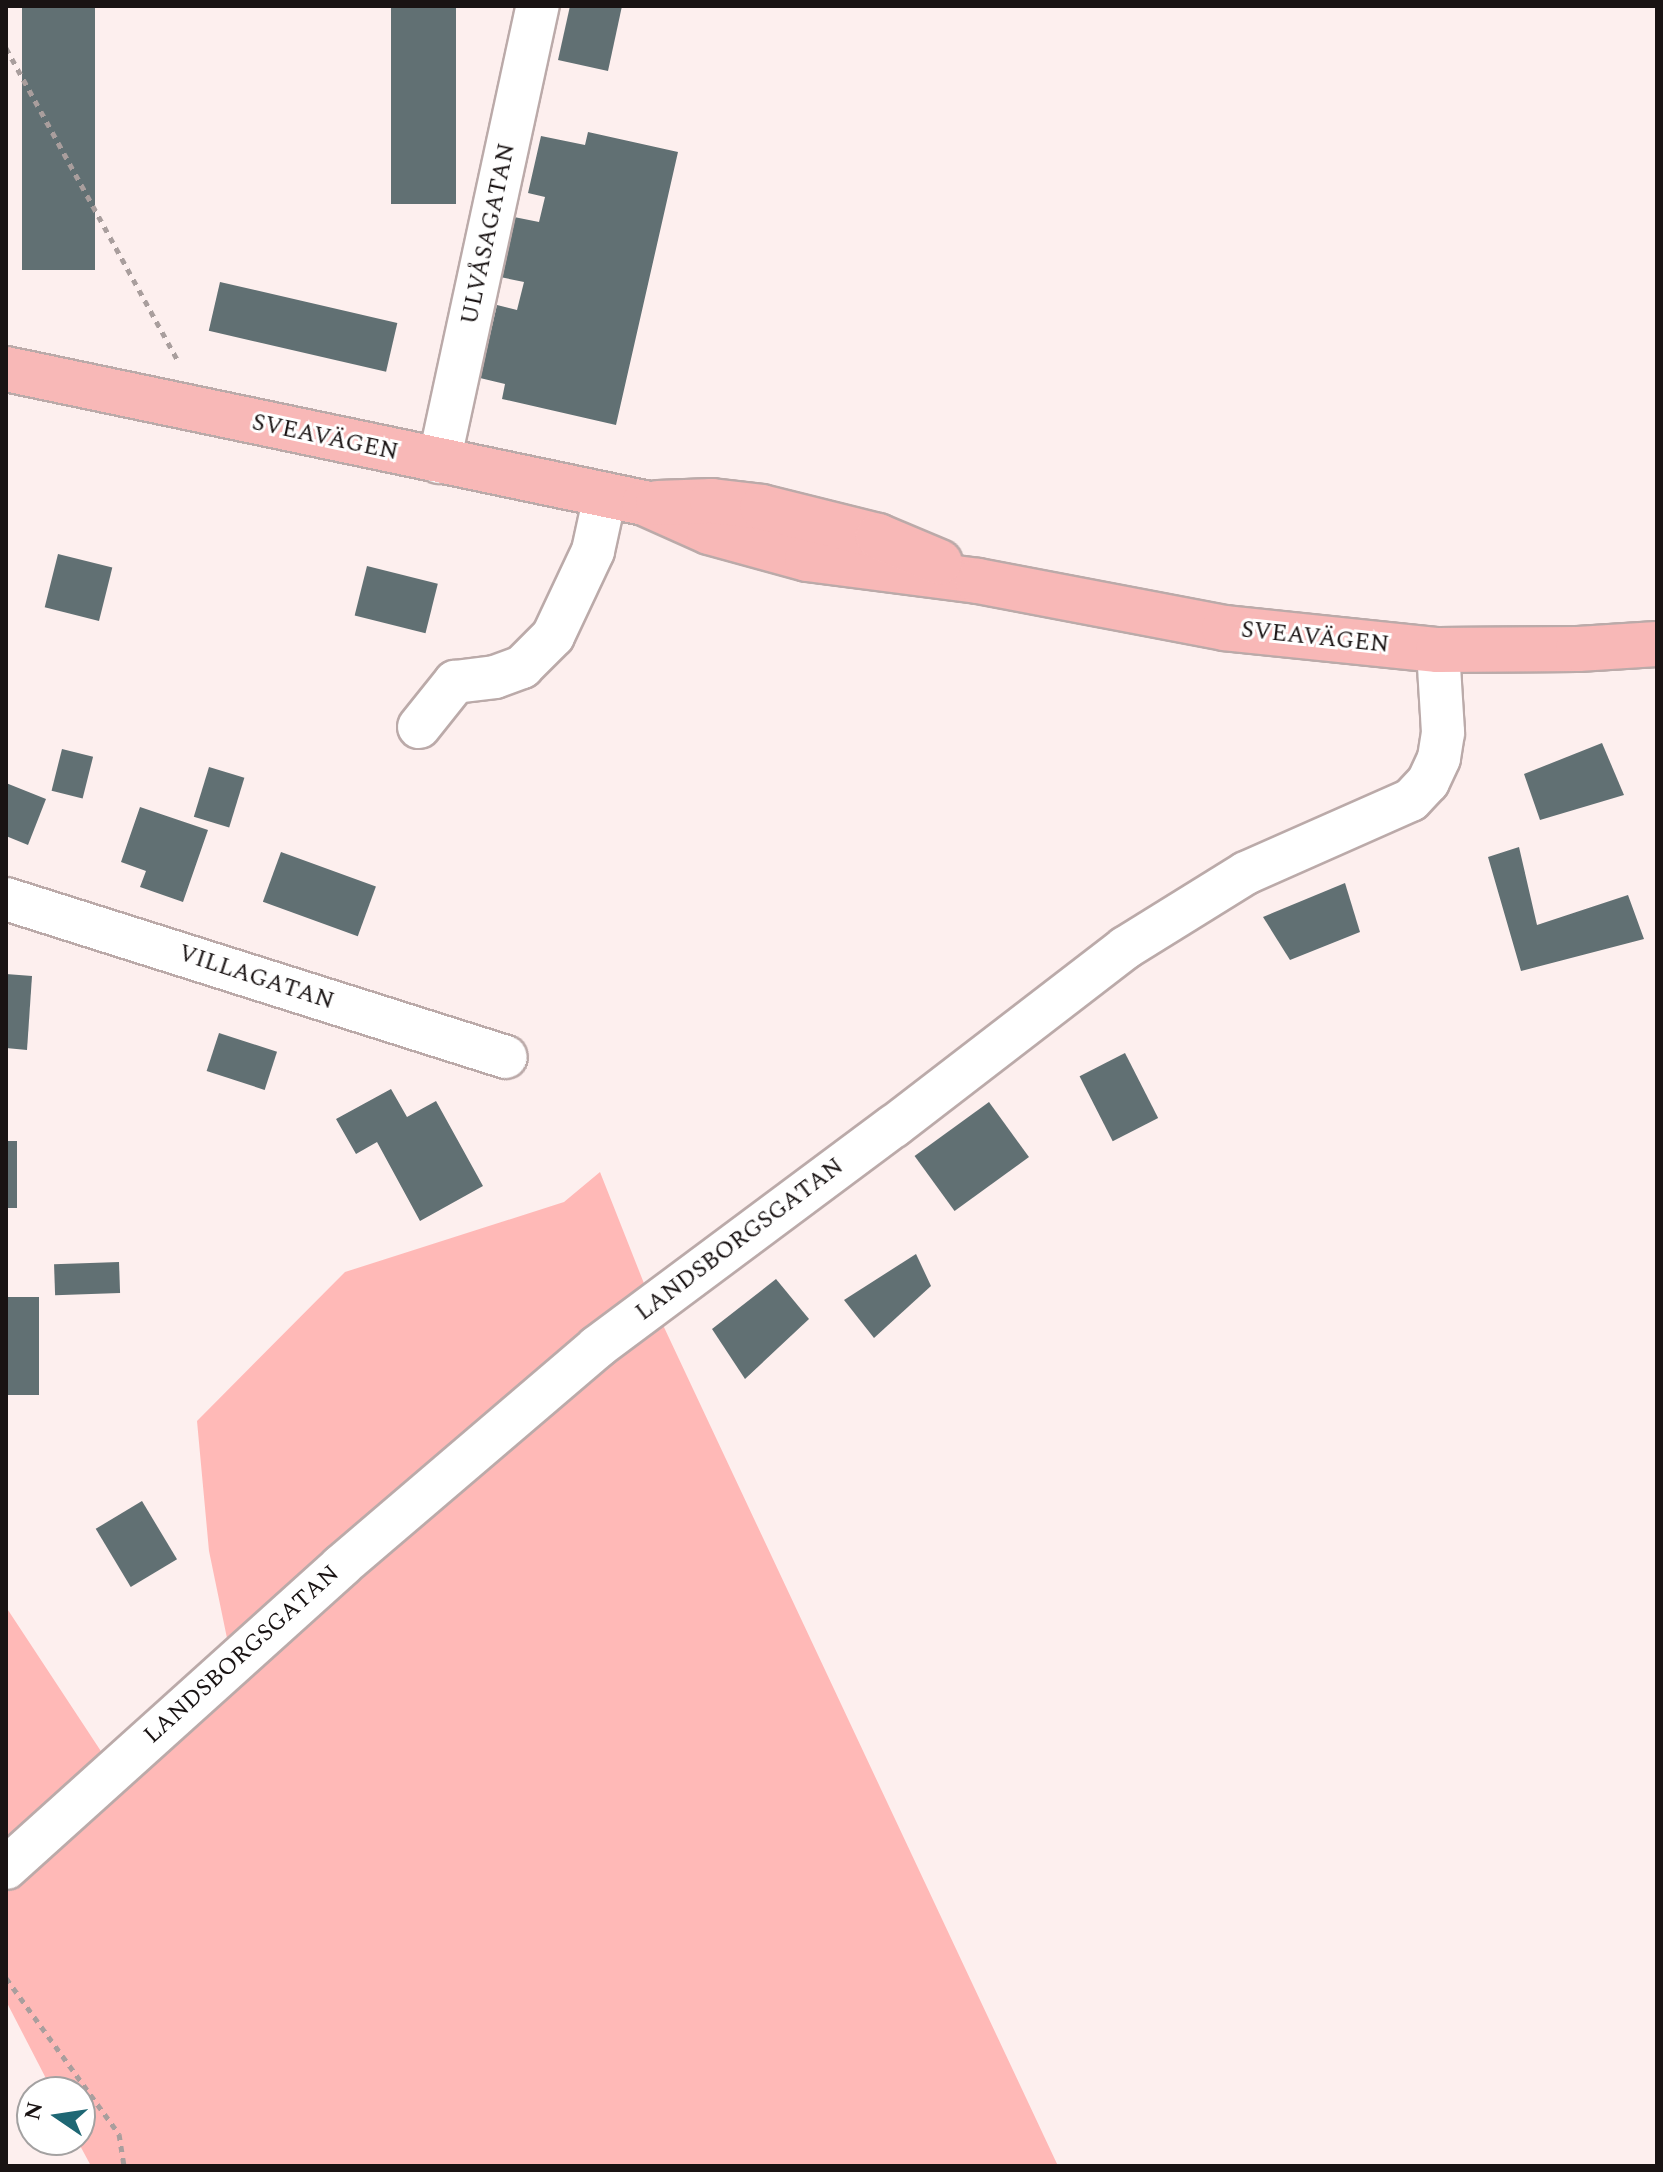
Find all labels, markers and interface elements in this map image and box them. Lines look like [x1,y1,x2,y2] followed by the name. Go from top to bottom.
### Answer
[456,141,522,327] street label: ULVÅSAGATAN
[249,408,401,468] street label: SVEAVÄGEN
[1240,616,1390,660] street label: SVEAVÄGEN
[175,939,337,1017] street label: VILLAGATAN
[630,1152,850,1328] street label: LANDSBORGSGATAN
[138,1560,346,1750] street label: LANDSBORGSGATAN
[16,2076,96,2156] north arrow
[16,2098,52,2123] text: N

